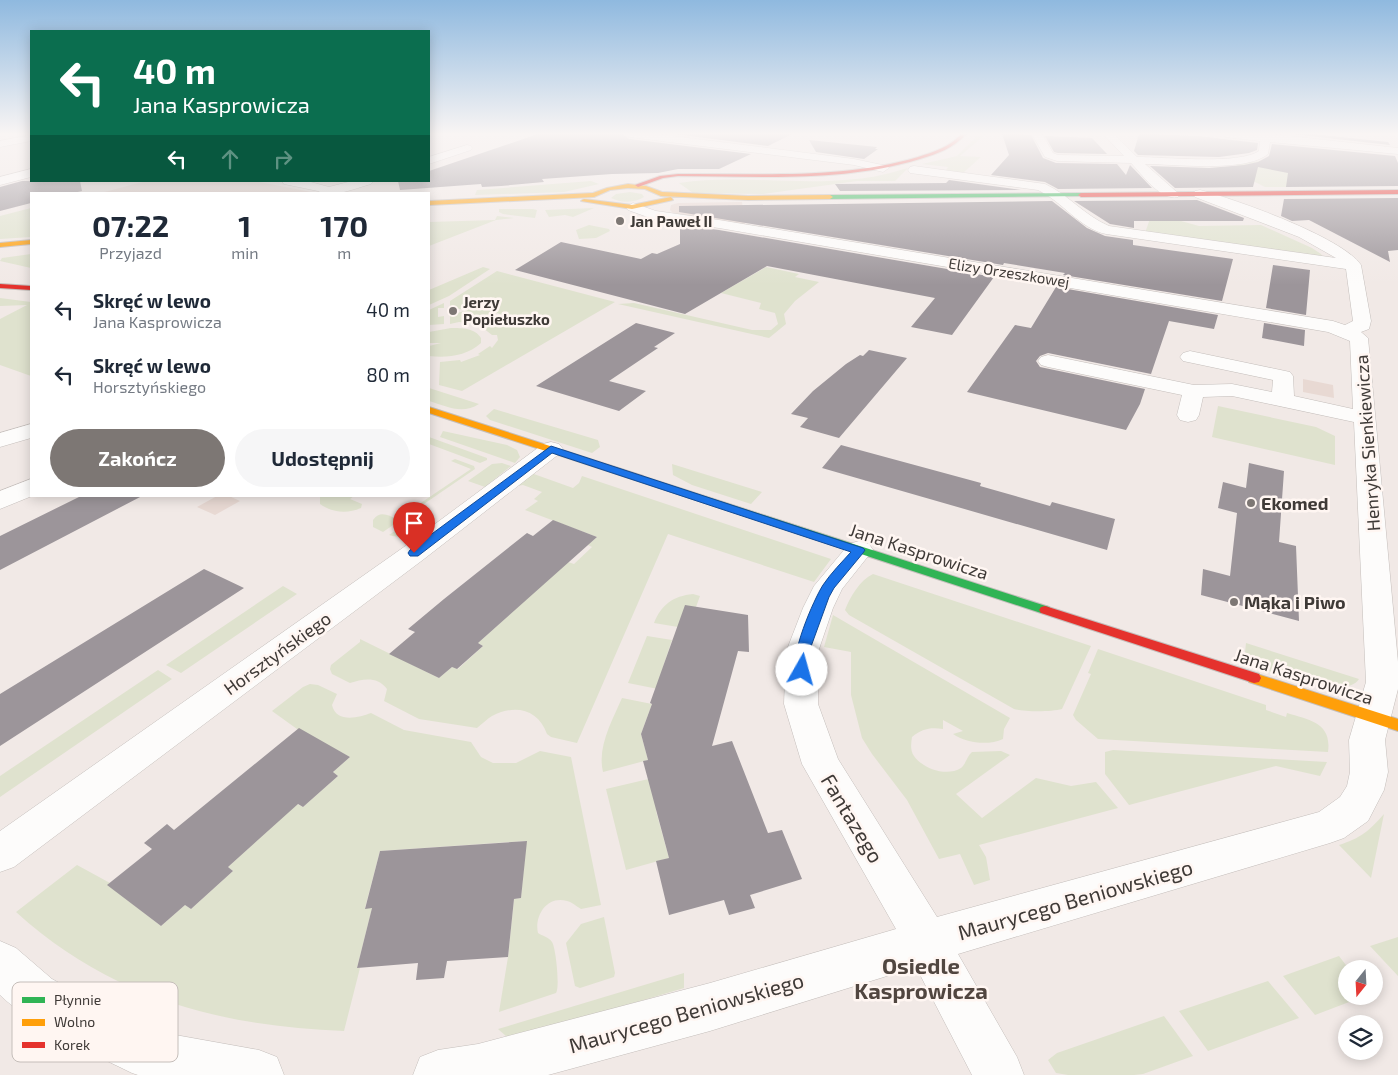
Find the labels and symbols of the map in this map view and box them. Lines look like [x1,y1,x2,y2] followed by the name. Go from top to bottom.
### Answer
[630,212,712,230] place label: Jan Paweł II
[614,215,626,227] marker: Jan Paweł II
[947,254,1071,291] street label: Elizy Orzeszkowej
[463,293,550,328] place label: Jerzy Popiełuszko
[447,305,459,317] marker: Jerzy Popiełuszko
[1350,354,1384,532] street label: Henryka Sienkiewicza
[1261,492,1329,514] place label: Ekomed
[1245,497,1257,509] marker: Ekomed
[393,502,435,553] pin
[847,518,991,584] street label: Jana Kasprowicza
[1244,591,1346,613] place label: Mąka i Piwo
[1228,596,1240,608] marker: Mąka i Piwo
[219,607,335,699] street label: Horsztyńskiego
[775,643,827,695] position arrow
[1232,643,1376,709] street label: Jana Kasprowicza
[817,769,889,867] street label: Fantazego
[955,853,1195,945] street label: Maurycego Beniowskiego
[854,952,988,1003] district label: Osiedle Kasprowicza
[1338,960,1382,1005] north arrow
[566,966,806,1058] street label: Maurycego Beniowskiego
[12,982,178,1062] legend
[54,991,101,1008] text: Płynnie
[54,1013,95,1030] text: Wolno
[54,1036,90,1053] text: Korek

